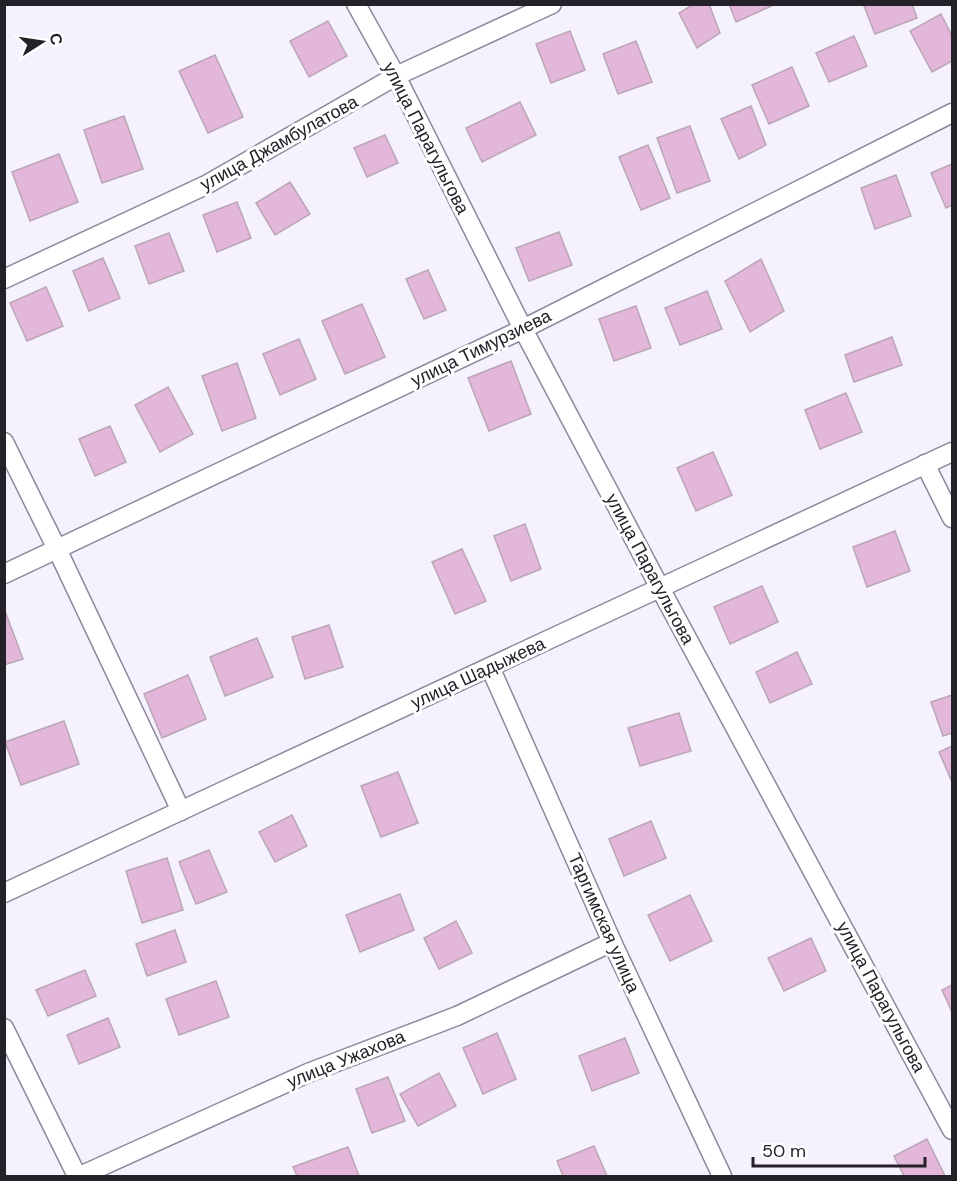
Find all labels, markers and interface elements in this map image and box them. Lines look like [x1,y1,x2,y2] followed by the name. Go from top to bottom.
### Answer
[12,12,72,72] north arrow
[45,31,68,47] text: С
[377,58,475,219] street label: улица Парагульгова
[196,89,363,196] street label: улица Джамбулатова
[407,303,556,392] street label: улица Тимурзиева
[600,489,700,650] street label: улица Парагульгова
[407,631,550,715] street label: улица Шадыжева
[562,849,646,998] street label: Таргимская улица
[831,917,931,1078] street label: улица Парагульгова
[283,1024,410,1094] street label: улица Ужахова
[753,1130,926,1168] scale bar
[762,1139,806,1163] text: 50 m

